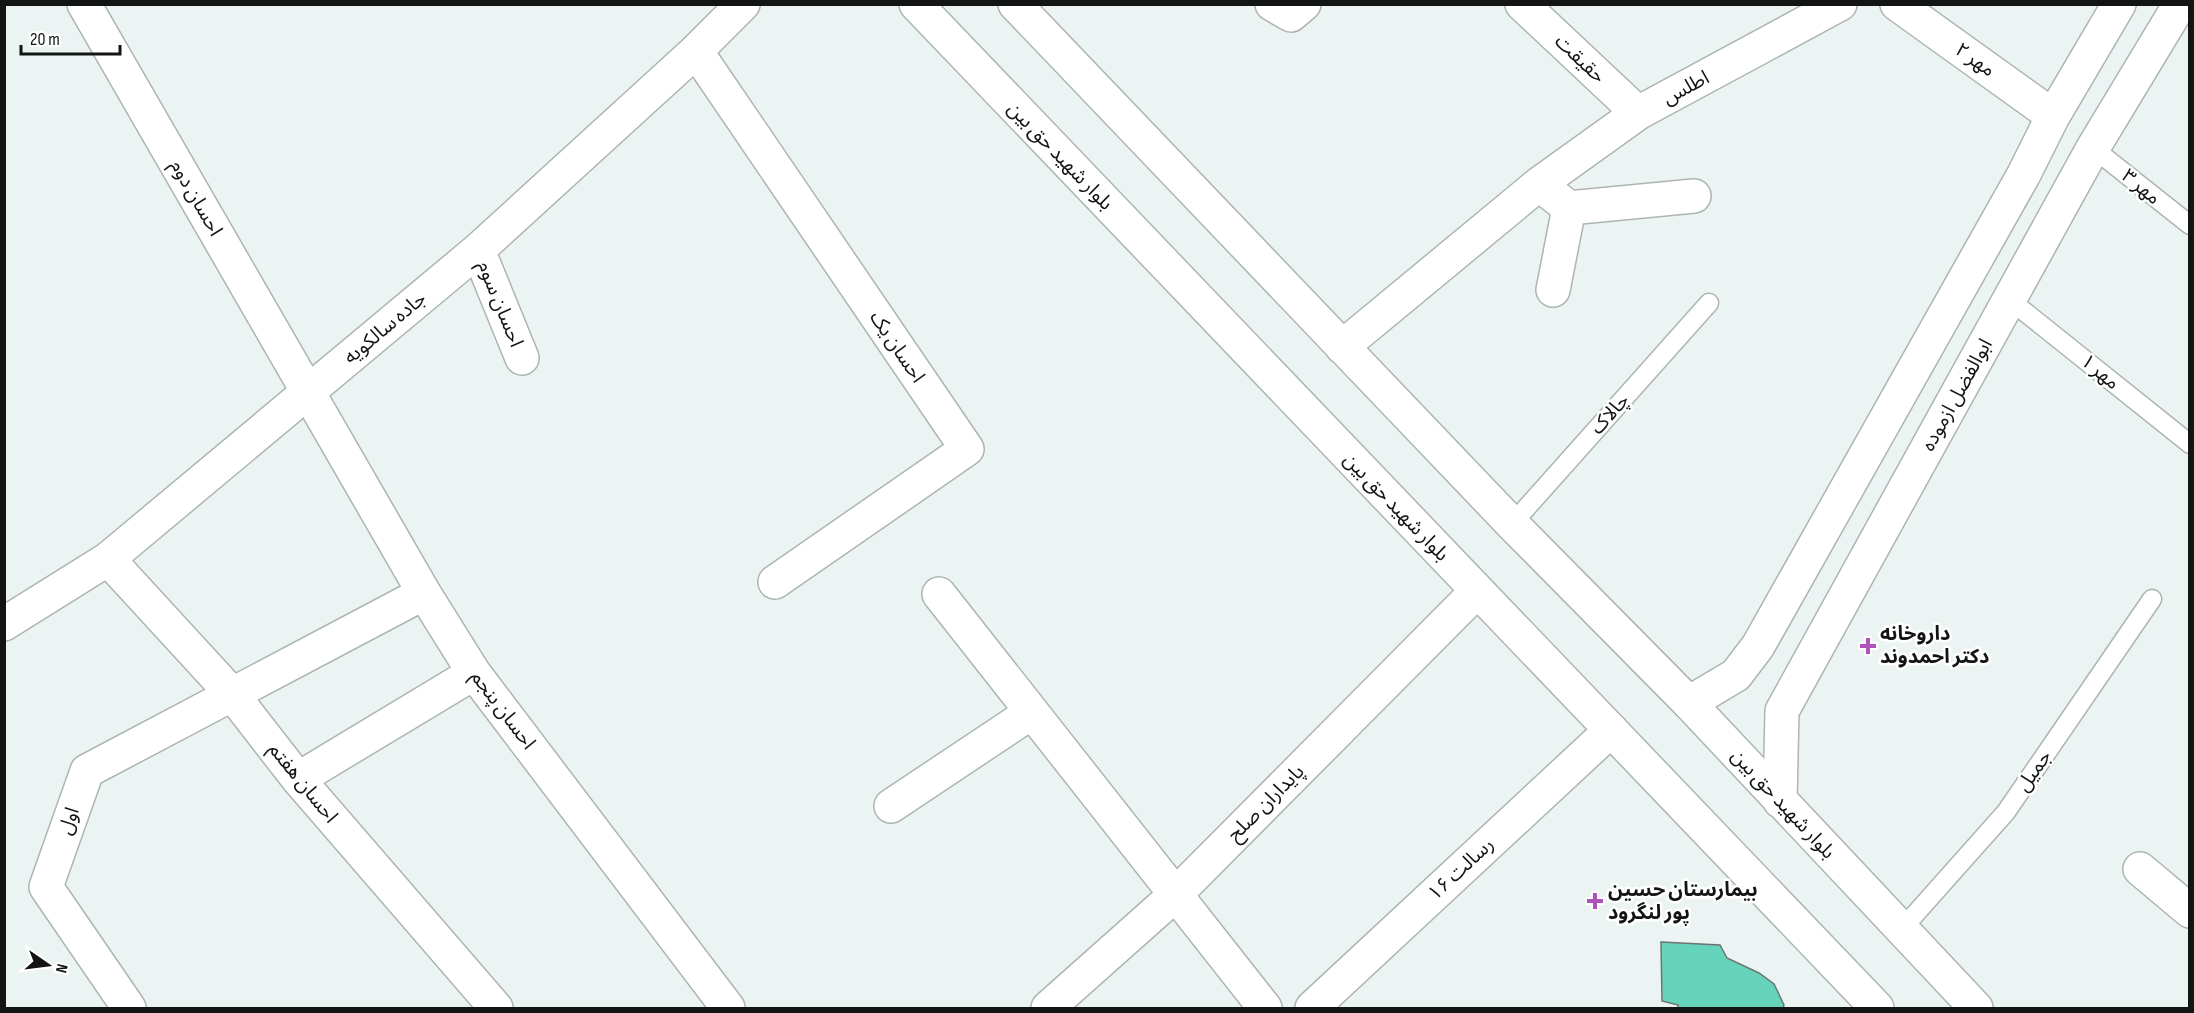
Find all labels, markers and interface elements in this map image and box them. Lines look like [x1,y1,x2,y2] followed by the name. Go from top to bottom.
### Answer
[21,18,120,56] scale bar
[30,29,60,50] text: 20 m
[1550,29,1610,89] street label: حقیقت
[1950,38,2000,82] street label: مهر ۲
[1658,66,1714,110] street label: اطلس
[1002,97,1118,215] street label: بلوار شهید حق بین
[163,155,227,242] street label: احسان دوم
[2117,164,2165,210] street label: مهر ۳
[470,257,528,351] street label: احسان سوم
[339,287,431,369] street label: جاده سالکویه
[864,306,930,388] street label: احسان یک
[1916,334,1998,456] street label: ابوالفضل ازموده
[2076,349,2124,395] street label: مهر ۱
[1585,389,1635,439] street label: چالاک
[1338,448,1454,566] street label: بلوار شهید حق بین
[1880,622,1989,669] place label: داروخانه دکتر احمدوند
[1861,639,1875,653] marker: داروخانه دکتر احمدوند
[464,666,541,756] street label: احسان پنجم
[262,738,343,829] street label: احسان هفتم
[1726,744,1840,864] street label: بلوار شهید حق بین
[2011,746,2057,796] street label: جمیل
[1223,760,1311,848] street label: پایداران صلح
[53,804,85,838] street label: اول
[1423,832,1499,906] street label: رسالت ۱۶
[1608,878,1758,926] place label: بیمارستان حسین پور لنگرود
[1586,892,1604,910] marker: بیمارستان حسین پور لنگرود
[18,935,78,995] north arrow
[51,962,71,975] text: N

